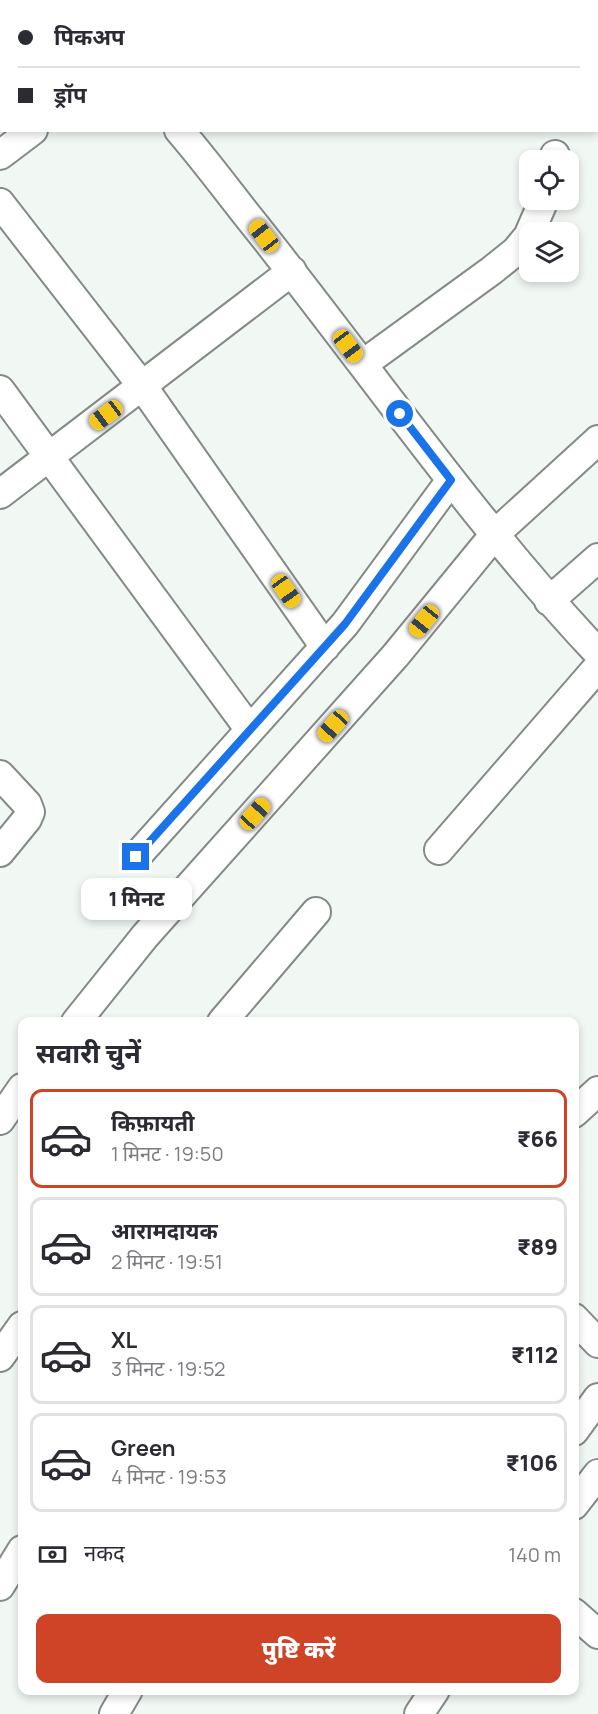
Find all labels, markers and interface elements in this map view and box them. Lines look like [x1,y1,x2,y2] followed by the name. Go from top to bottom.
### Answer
[54,22,125,52] text: पिकअप
[54,80,87,110] text: ड्रॉप
[519,150,579,282] map controls
[519,150,579,210] button: locate
[246,216,282,256] car
[519,222,579,282] button: layers
[330,326,366,366] car
[86,397,126,433] car
[386,400,413,427] route start
[268,571,304,611] car
[406,601,442,641] car
[314,707,352,745] car
[236,795,274,833] car
[122,843,149,870] route end
[80,878,192,920] callout: 1 मिनट
[108,885,165,912] text: 1 मिनट
[36,1034,141,1071] text: सवारी चुनें
[111,1108,195,1138] text: किफ़ायती
[39,1112,93,1166] icon: car
[517,1124,558,1154] text: ₹66
[111,1140,224,1167] text: 1 मिनट · 19:50
[111,1216,218,1246] text: आरामदायक
[39,1220,93,1274] icon: car
[517,1232,558,1262] text: ₹89
[111,1248,223,1275] text: 2 मिनट · 19:51
[111,1325,137,1355] text: XL
[39,1328,93,1382] icon: car
[511,1340,558,1370] text: ₹112
[111,1355,225,1382] text: 3 मिनट · 19:52
[111,1433,176,1463] text: Green
[39,1436,93,1490] icon: car
[506,1448,558,1478] text: ₹106
[111,1463,226,1490] text: 4 मिनट · 19:53
[36,1538,69,1571] icon: cash
[84,1538,125,1568] text: नकद
[508,1541,561,1568] text: 140 m
[36,1614,561,1683] button: पुष्टि करें

